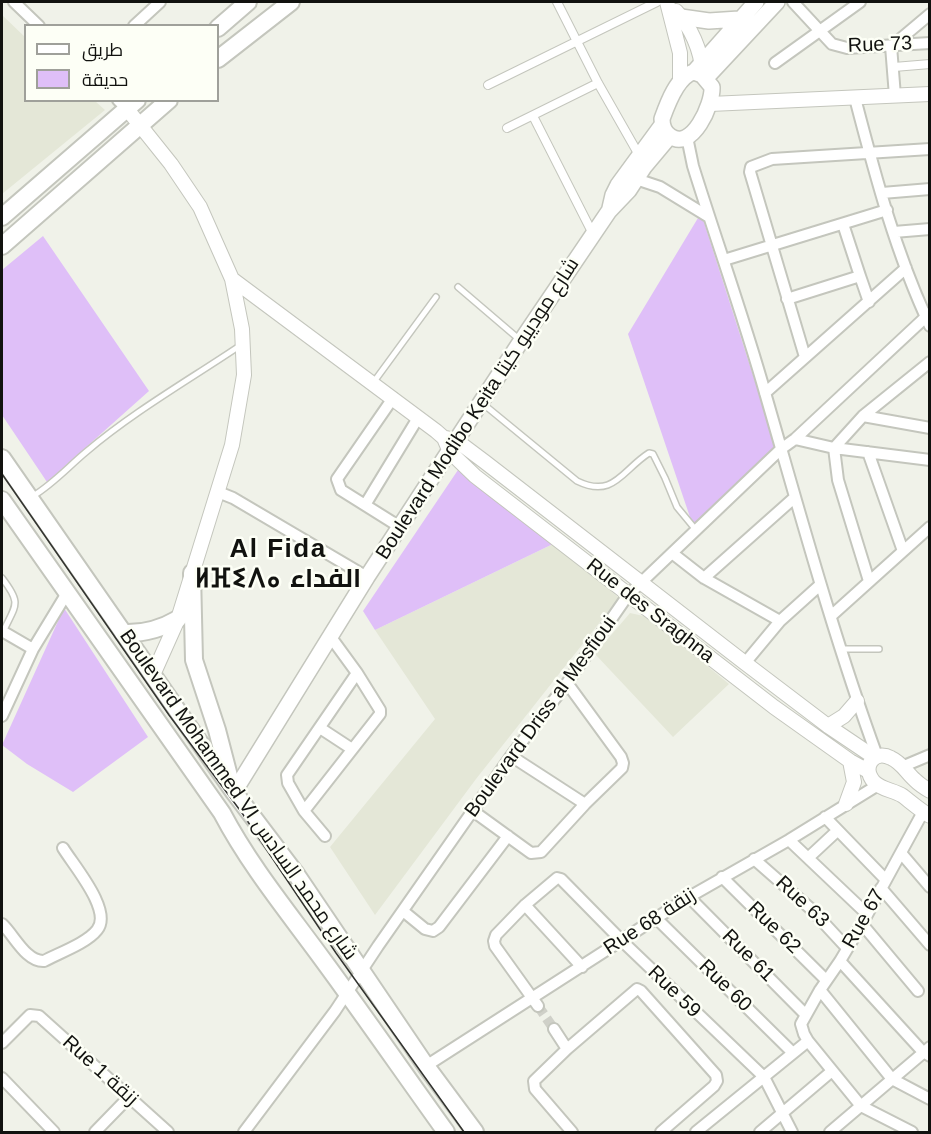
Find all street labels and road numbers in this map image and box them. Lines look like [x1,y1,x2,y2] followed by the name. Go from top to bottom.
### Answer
[847,32,913,58] street label: Rue 73
[371,254,585,564] street label: Boulevard Modibo Keita شارع موديبو كيتا
[581,554,719,668] street label: Rue des Sraghna
[460,612,622,822] street label: Boulevard Driss al Mesfioui
[114,625,362,965] street label: Boulevard Mohammed VI شارع محمد السادس
[770,871,834,933] street label: Rue 63
[599,883,701,961] street label: Rue 68 زنقة
[837,885,891,953] street label: Rue 67
[742,897,806,959] street label: Rue 62
[717,925,779,987] street label: Rue 61
[693,955,757,1017] street label: Rue 60
[642,961,706,1023] street label: Rue 59
[57,1031,143,1111] street label: Rue 1 زنقة

